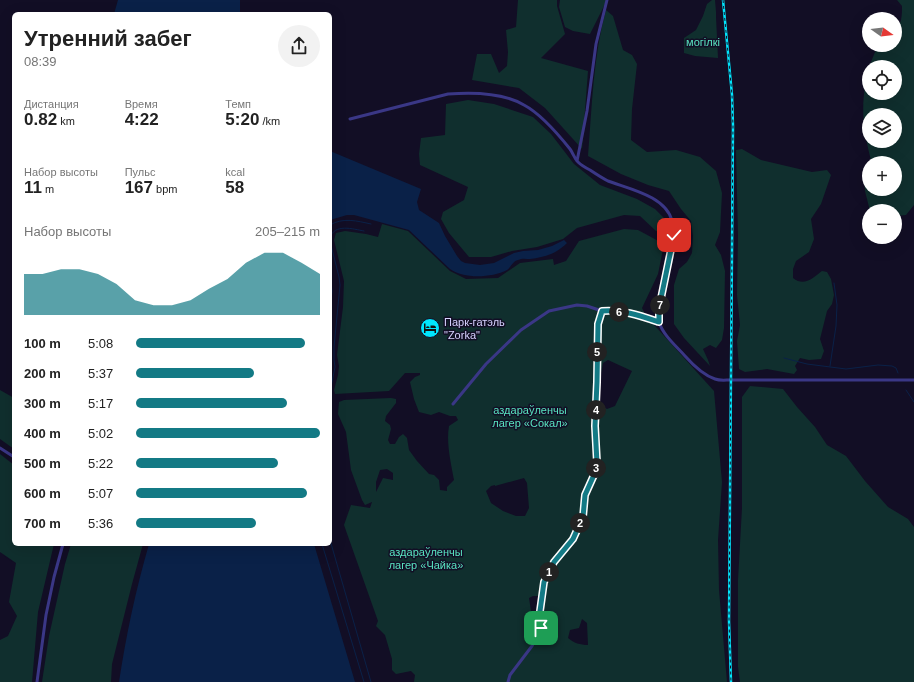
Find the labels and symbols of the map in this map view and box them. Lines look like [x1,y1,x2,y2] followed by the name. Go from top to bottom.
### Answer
[862,12,902,52] north arrow
[686,36,720,48] park label: могілкі
[657,218,691,252] pin
[650,295,670,315] pin: 7
[609,302,629,322] pin: 6
[444,316,505,341] place label: Парк-гатэль "Zorka"
[419,317,441,339] hotel icon: Парк-гатэль "Zorka"
[587,342,607,362] pin: 5
[586,400,606,420] pin: 4
[492,404,568,429] park label: аздараўленчы лагер «Сокал»
[586,458,606,478] pin: 3
[570,513,590,533] pin: 2
[389,546,463,571] park label: аздараўленчы лагер «Чайка»
[539,562,559,582] pin: 1
[524,611,558,645] pin

